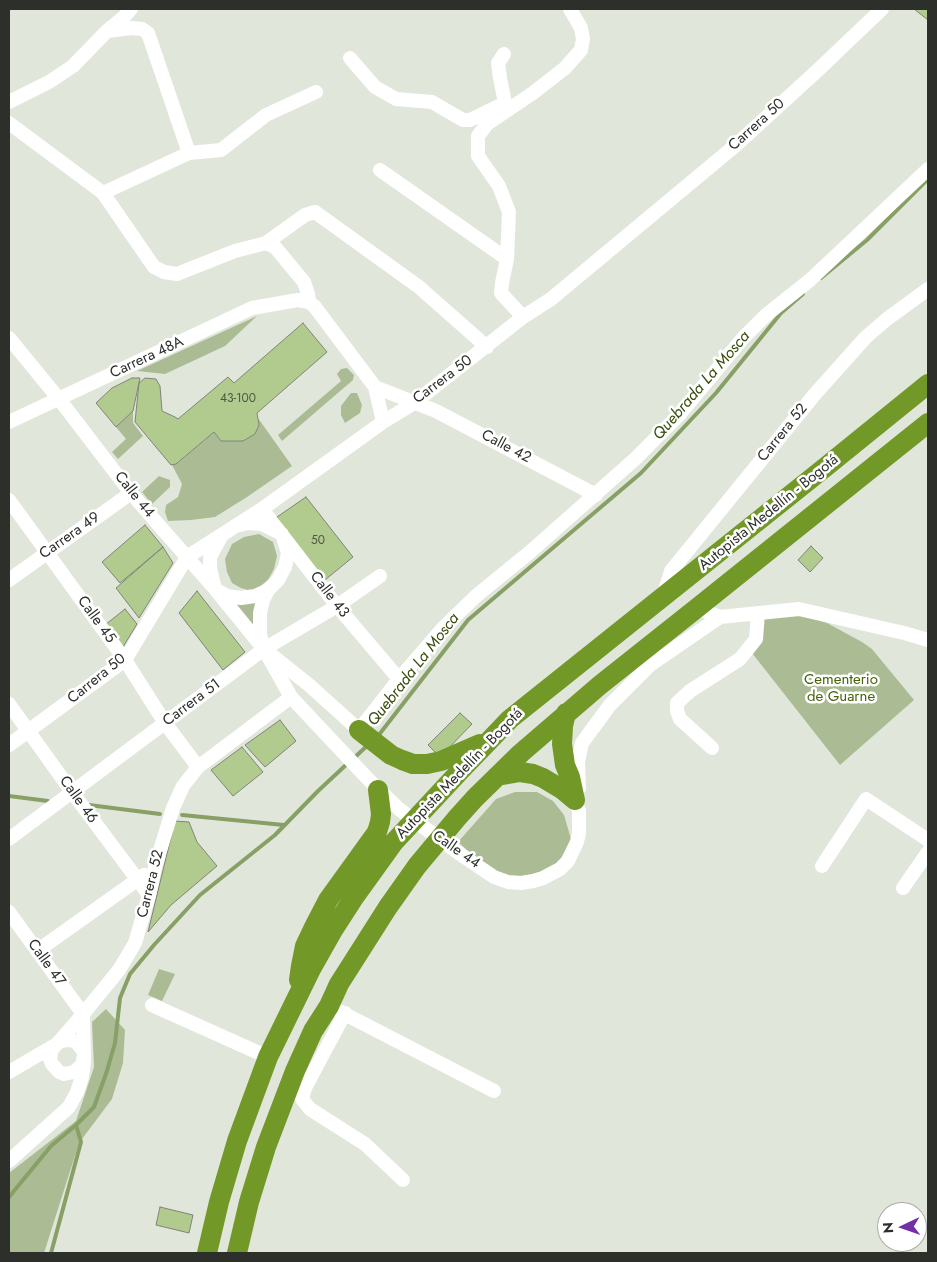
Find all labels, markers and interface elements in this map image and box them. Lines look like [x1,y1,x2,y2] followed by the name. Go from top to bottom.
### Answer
[725,95,789,155] street label: Carrera 50
[649,328,755,444] water label: Quebrada La Mosca
[108,333,186,383] street label: Carrera 48A
[410,352,476,408] street label: Carrera 50
[220,392,256,406] house number: 43-100
[754,400,812,466] street label: Carrera 52
[478,426,534,468] street label: Calle 42
[696,451,842,575] street label: Autopista Medellín - Bogotá
[110,468,158,522] street label: Calle 44
[36,509,104,563] street label: Carrera 49
[311,534,325,548] house number: 50
[305,568,353,622] street label: Calle 43
[73,593,119,647] street label: Calle 45
[364,610,464,730] water label: Quebrada La Mosca
[64,650,130,708] street label: Carrera 50
[804,671,878,706] park label: Cementerio de Guarne
[160,676,224,730] street label: Carrera 51
[393,705,527,843] street label: Autopista Medellín - Bogotá
[55,773,101,827] street label: Calle 46
[429,827,483,873] street label: Calle 44
[134,848,168,920] street label: Carrera 52
[23,936,69,990] street label: Calle 47
[877,1202,927,1252] north arrow
[878,1222,898,1234] text: N

